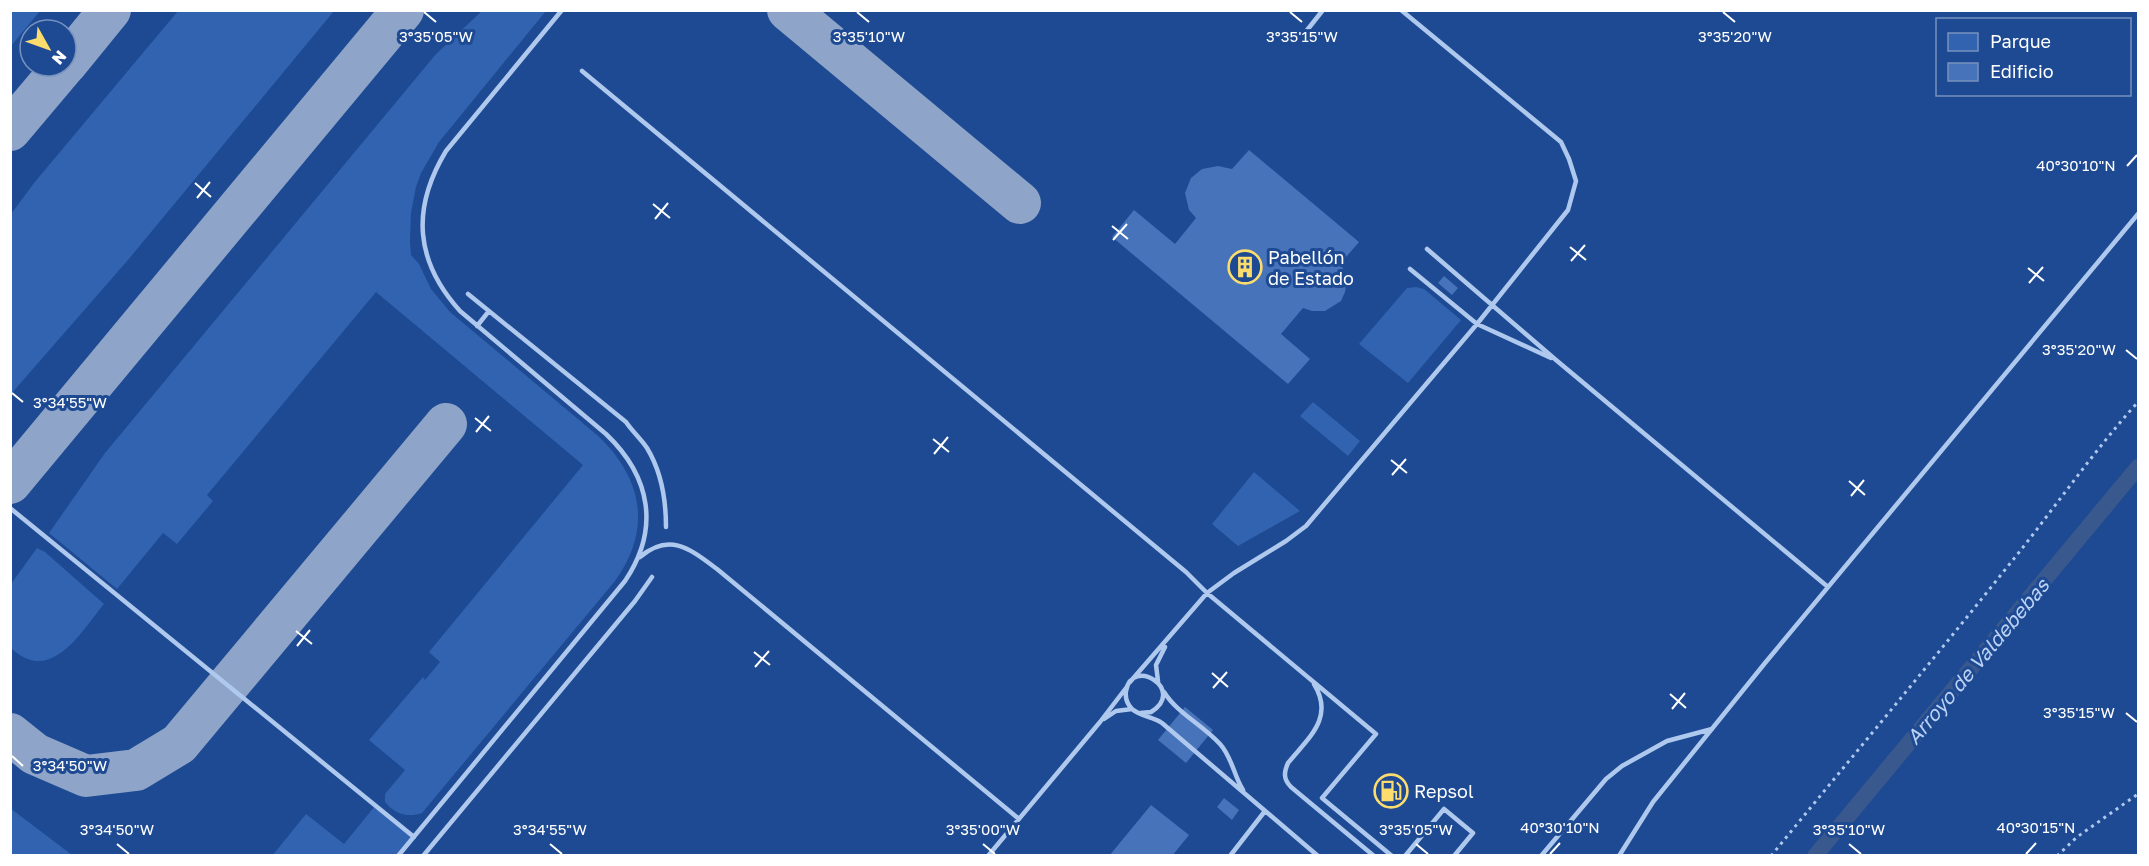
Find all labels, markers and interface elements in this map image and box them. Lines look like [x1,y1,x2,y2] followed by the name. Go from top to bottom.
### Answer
[18,18,78,78] north arrow
[1936,18,2131,96] legend
[399,27,473,45] text: 3°35'05"W
[833,27,905,45] text: 3°35'10"W
[1266,27,1338,45] text: 3°35'15"W
[1698,27,1772,45] text: 3°35'20"W
[1990,30,2051,52] text: Parque
[48,47,71,69] text: N
[1990,60,2054,82] text: Edificio
[2036,156,2116,174] text: 40°30'10"N
[1268,246,1354,289] place label: Pabellón de Estado
[1227,249,1263,285] building icon: Pabellón de Estado
[2042,340,2116,358] text: 3°35'20"W
[33,393,107,411] text: 3°34'55"W
[1901,572,2055,749] water label: Arroyo de Valdebebas
[2043,703,2115,721] text: 3°35'15"W
[33,756,107,774] text: 3°34'50"W
[1373,773,1409,809] fuel station icon: Repsol
[1414,780,1474,802] place label: Repsol
[1520,818,1600,836] text: 40°30'10"N
[1997,818,2075,836] text: 40°30'15"N
[80,820,154,838] text: 3°34'50"W
[513,820,587,838] text: 3°34'55"W
[946,820,1020,838] text: 3°35'00"W
[1379,820,1453,838] text: 3°35'05"W
[1813,820,1885,838] text: 3°35'10"W

